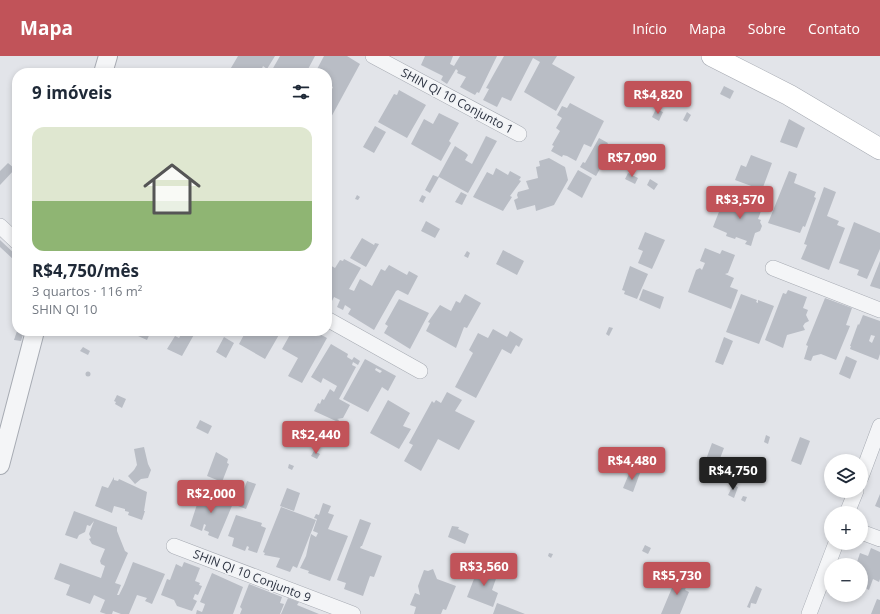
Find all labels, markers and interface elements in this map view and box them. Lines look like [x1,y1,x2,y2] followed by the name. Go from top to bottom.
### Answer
[20,15,73,41] text: Mapa
[632,19,667,38] text: Início
[689,19,726,38] text: Mapa
[748,19,786,38] text: Sobre
[808,19,860,38] text: Contato
[398,64,516,137] street label: SHIN QI 10 Conjunto 1
[32,81,112,104] text: 9 imóveis
[290,81,312,103] icon: filters
[621,81,695,115] pin: R$4,820
[633,85,683,103] text: R$4,820
[595,144,669,178] pin: R$7,090
[607,148,657,166] text: R$7,090
[136,153,208,225] icon: home
[703,186,777,220] pin: R$3,570
[715,190,765,208] text: R$3,570
[32,259,139,282] text: R$4,750/mês
[32,282,142,300] text: 3 quartos · 116 m²
[32,300,98,318] text: SHIN QI 10
[279,421,353,455] pin: R$2,440
[291,425,341,443] text: R$2,440
[595,447,669,481] pin: R$4,480
[607,451,657,469] text: R$4,480
[824,454,868,602] map controls
[824,454,868,498] button: layers
[696,457,770,491] pin: R$4,750
[708,461,758,479] text: R$4,750
[174,480,248,514] pin: R$2,000
[186,484,236,502] text: R$2,000
[824,506,868,550] button: +
[191,545,314,606] street label: SHIN QI 10 Conjunto 9
[447,553,521,587] pin: R$3,560
[459,557,509,575] text: R$3,560
[824,558,868,602] button: −
[640,562,714,596] pin: R$5,730
[652,566,702,584] text: R$5,730

